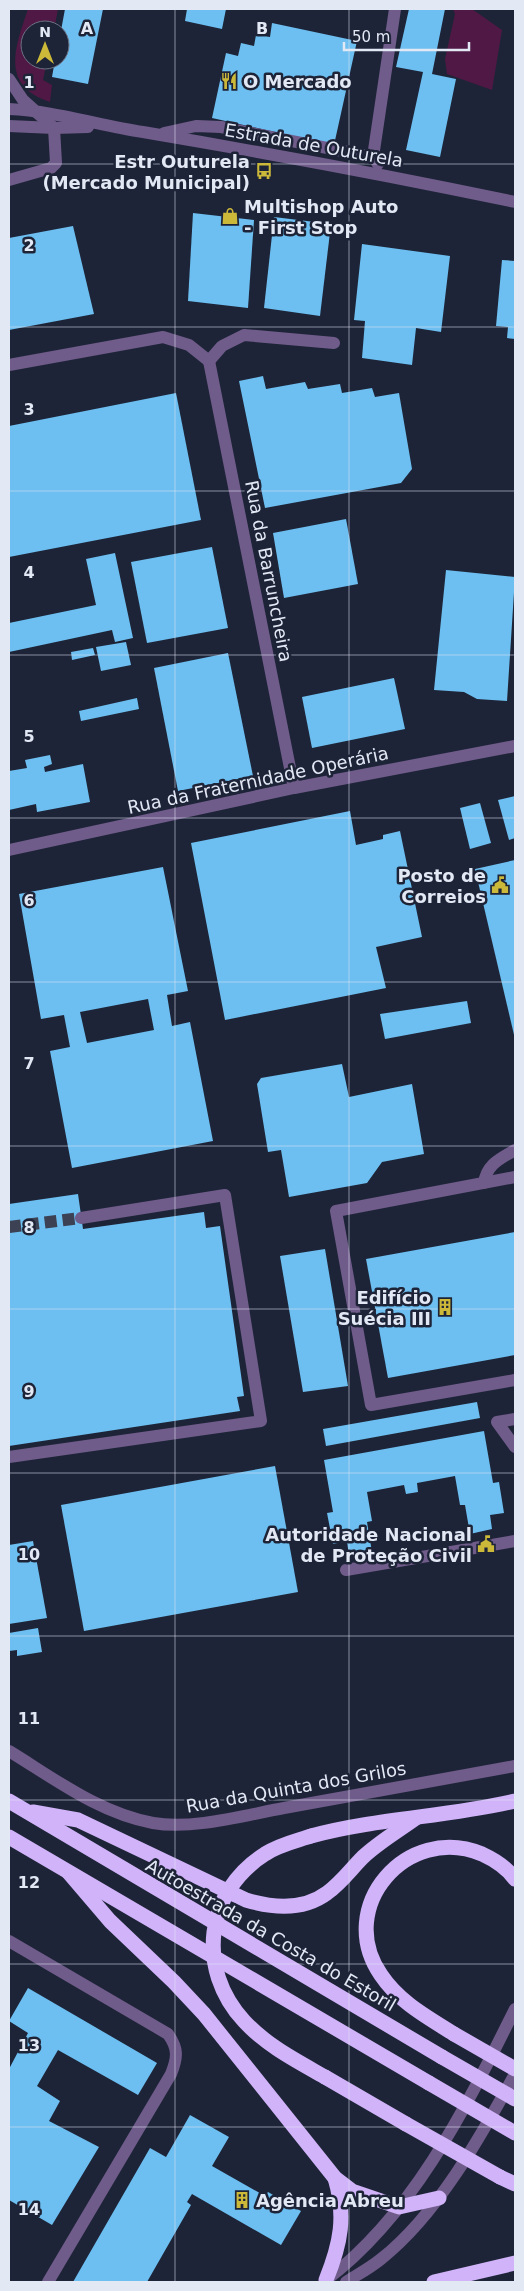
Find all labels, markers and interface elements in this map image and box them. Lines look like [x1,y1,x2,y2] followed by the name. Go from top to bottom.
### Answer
[81,19,94,38] text: A
[256,19,268,38] text: B
[20,20,70,70] north arrow
[344,20,469,52] scale bar
[39,24,51,40] text: N
[352,28,390,46] text: 50 m
[219,71,239,91] restaurant icon: O Mercado
[243,71,352,92] place label: O Mercado
[23,73,35,92] text: 1
[223,119,405,171] street label: Estrada de Outurela
[42,151,250,193] place label: Estr Outurela (Mercado Municipal)
[254,161,274,181] bus stop icon: Estr Outurela (Mercado Municipal)
[244,196,398,238] place label: Multishop Auto - First Stop
[220,206,240,226] shop icon: Multishop Auto - First Stop
[23,236,35,255] text: 2
[23,400,35,419] text: 3
[241,478,297,664] street label: Rua da Barruncheira
[23,563,35,582] text: 4
[23,727,35,746] text: 5
[126,742,390,818] street label: Rua da Fraternidade Operária
[397,865,486,907] place label: Posto de Correios
[490,875,510,895] public building icon: Posto de Correios
[23,891,35,910] text: 6
[23,1054,35,1073] text: 7
[23,1218,35,1237] text: 8
[338,1287,431,1329] place label: Edifício Suécia III
[435,1297,455,1317] building icon: Edifício Suécia III
[23,1382,35,1401] text: 9
[265,1524,472,1566] place label: Autoridade Nacional de Proteção Civil
[476,1534,496,1554] public building icon: Autoridade Nacional de Proteção Civil
[18,1545,40,1564] text: 10
[18,1709,40,1728] text: 11
[184,1757,408,1817] street label: Rua da Quinta dos Grilos
[142,1855,400,2015] street label: Autoestrada da Costa do Estoril
[18,1873,40,1892] text: 12
[18,2036,40,2055] text: 13
[232,2190,252,2210] building icon: Agência Abreu
[256,2190,404,2211] place label: Agência Abreu
[18,2200,40,2219] text: 14

